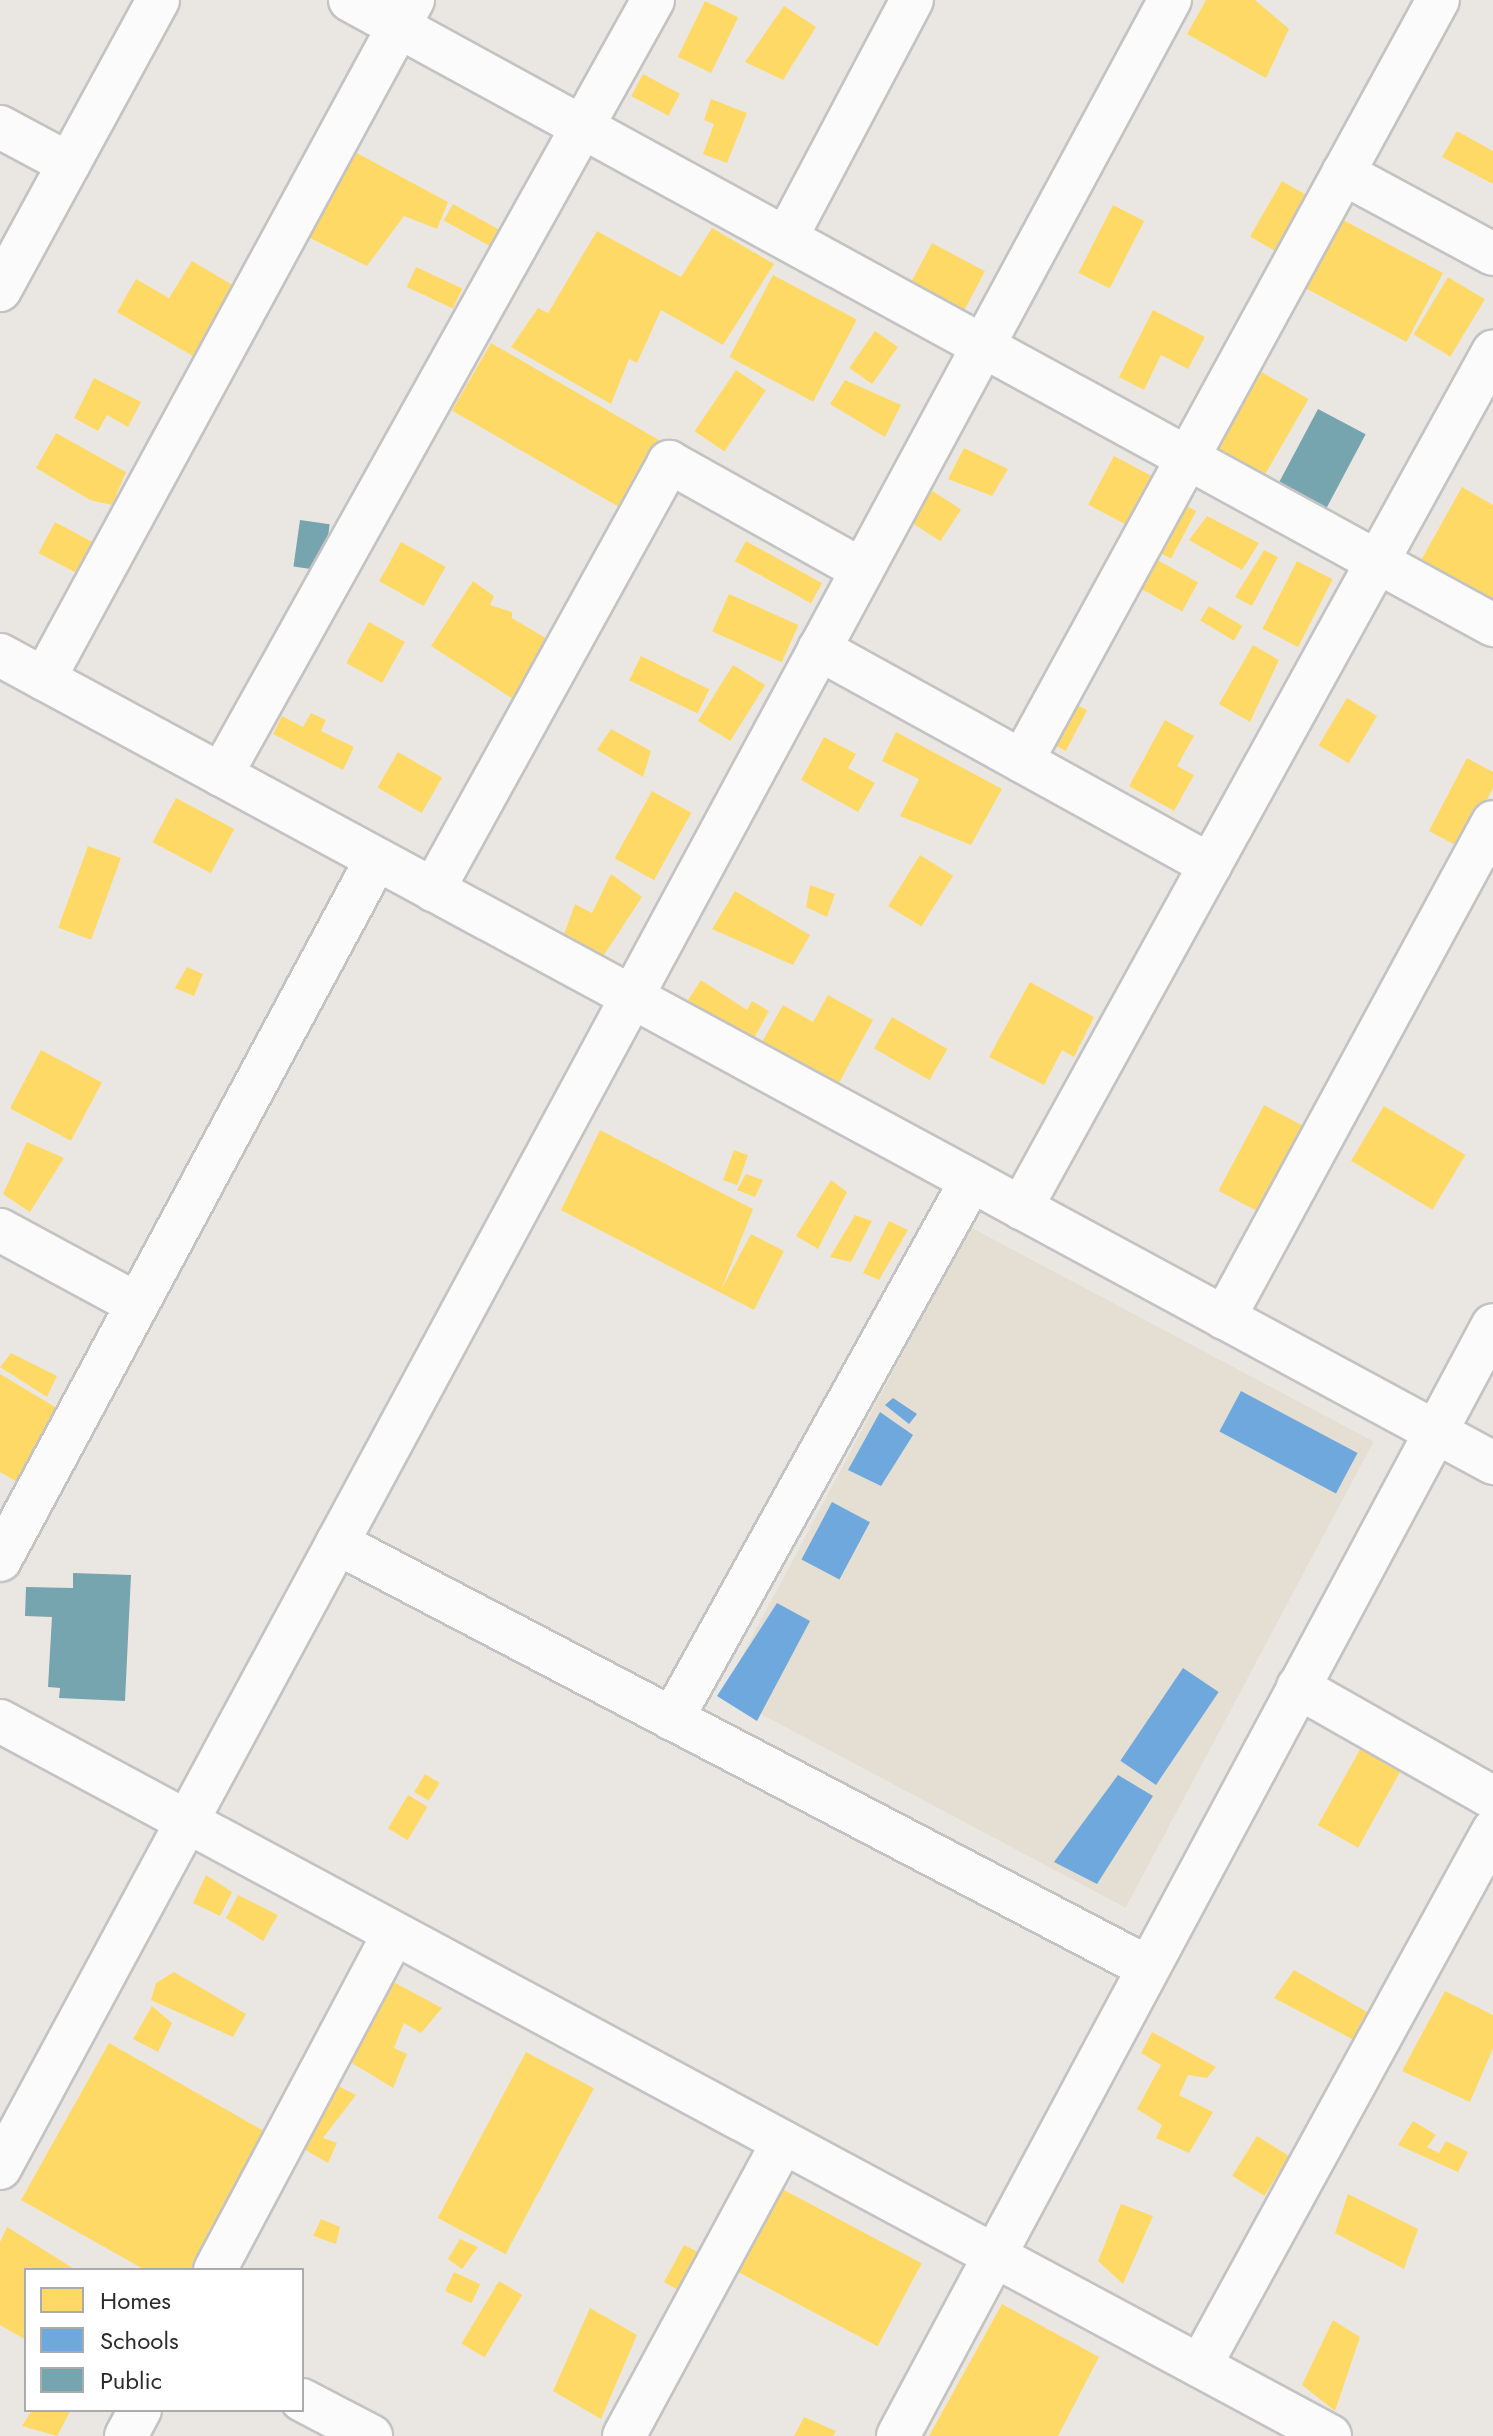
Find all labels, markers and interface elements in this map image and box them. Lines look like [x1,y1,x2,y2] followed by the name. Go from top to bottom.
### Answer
[24,2268,304,2412] legend
[100,2283,171,2318] text: Homes
[100,2323,179,2358] text: Schools
[100,2363,162,2398] text: Public

